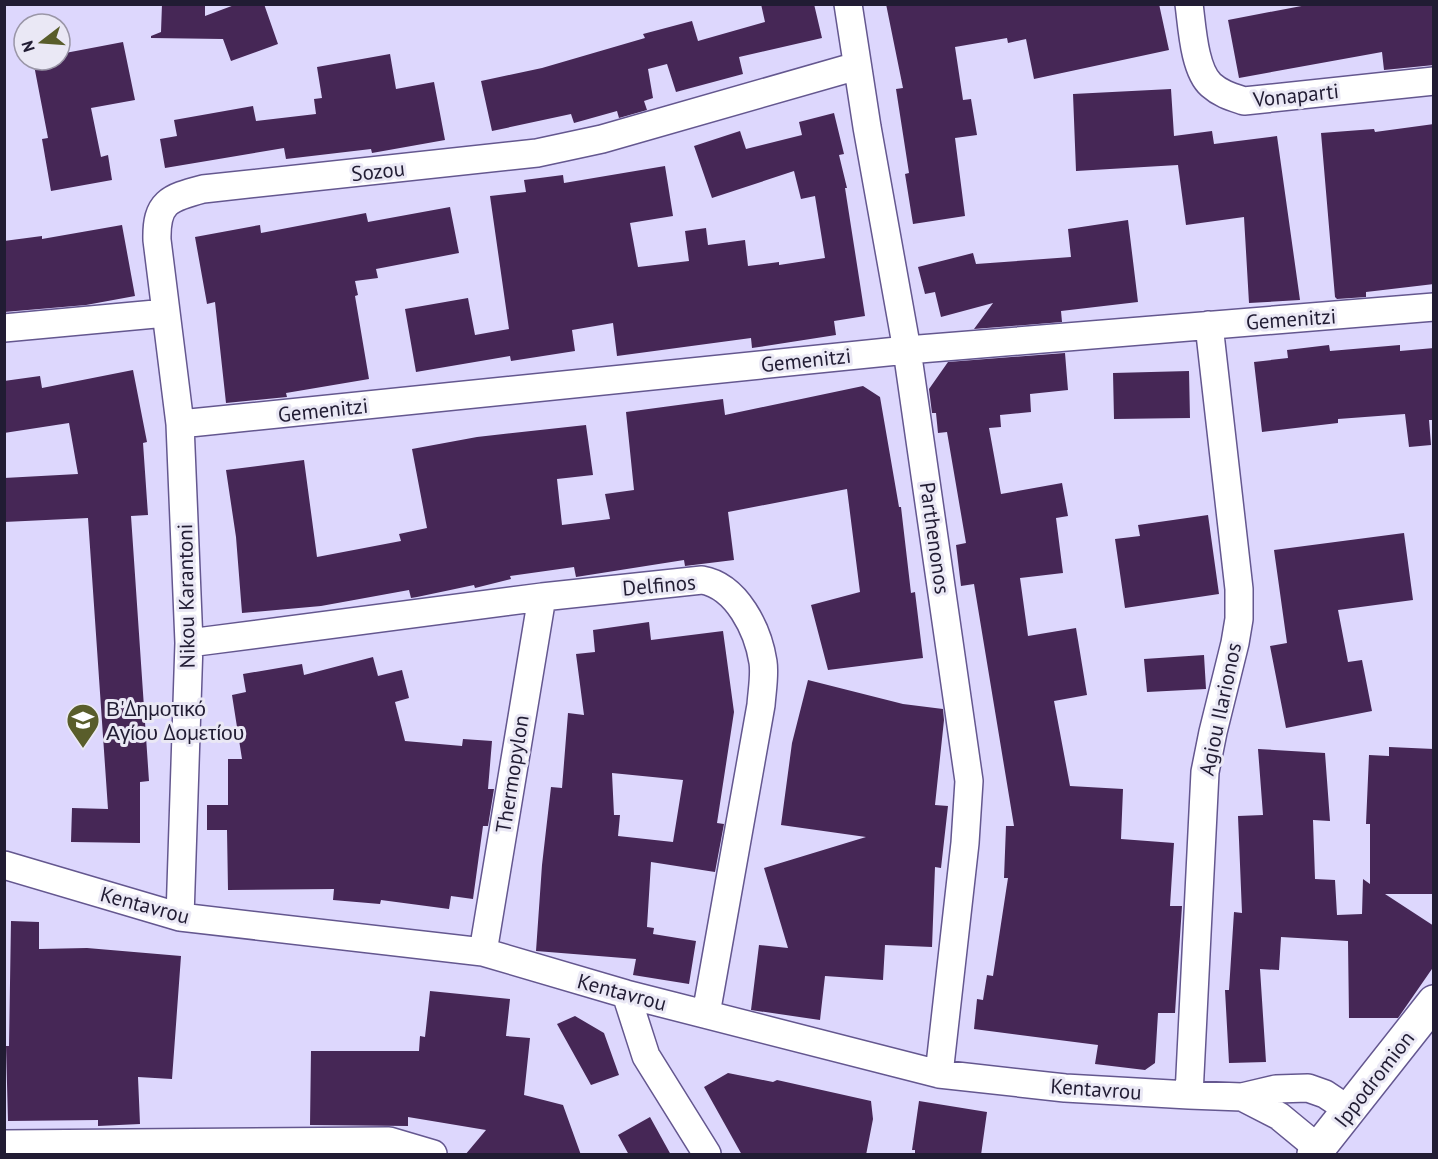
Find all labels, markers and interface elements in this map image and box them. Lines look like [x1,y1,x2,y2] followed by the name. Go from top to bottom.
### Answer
[12,12,72,72] north arrow
[17,38,39,54] text: N
[1251,77,1340,113] street label: Vonaparti
[350,155,406,187] street label: Sozou
[1245,302,1337,336] street label: Gemenitzi
[760,342,852,378] street label: Gemenitzi
[277,392,369,428] street label: Gemenitzi
[914,480,956,596] street label: Parthenonos
[171,523,201,669] street label: Nikou Karantoni
[621,568,697,602] street label: Delfinos
[1193,640,1247,778] street label: Agiou Ilarionos
[106,695,244,746] place label: Β'Δημοτικό Αγίου Δομετίου
[65,702,101,749] school or university icon: Β'Δημοτικό Αγίου Δομετίου
[489,713,535,835] street label: Thermopylon
[97,880,193,930] street label: Kentavrou
[574,967,670,1017] street label: Kentavrou
[1328,1025,1420,1133] street label: Ippodromion
[1049,1072,1143,1106] street label: Kentavrou

